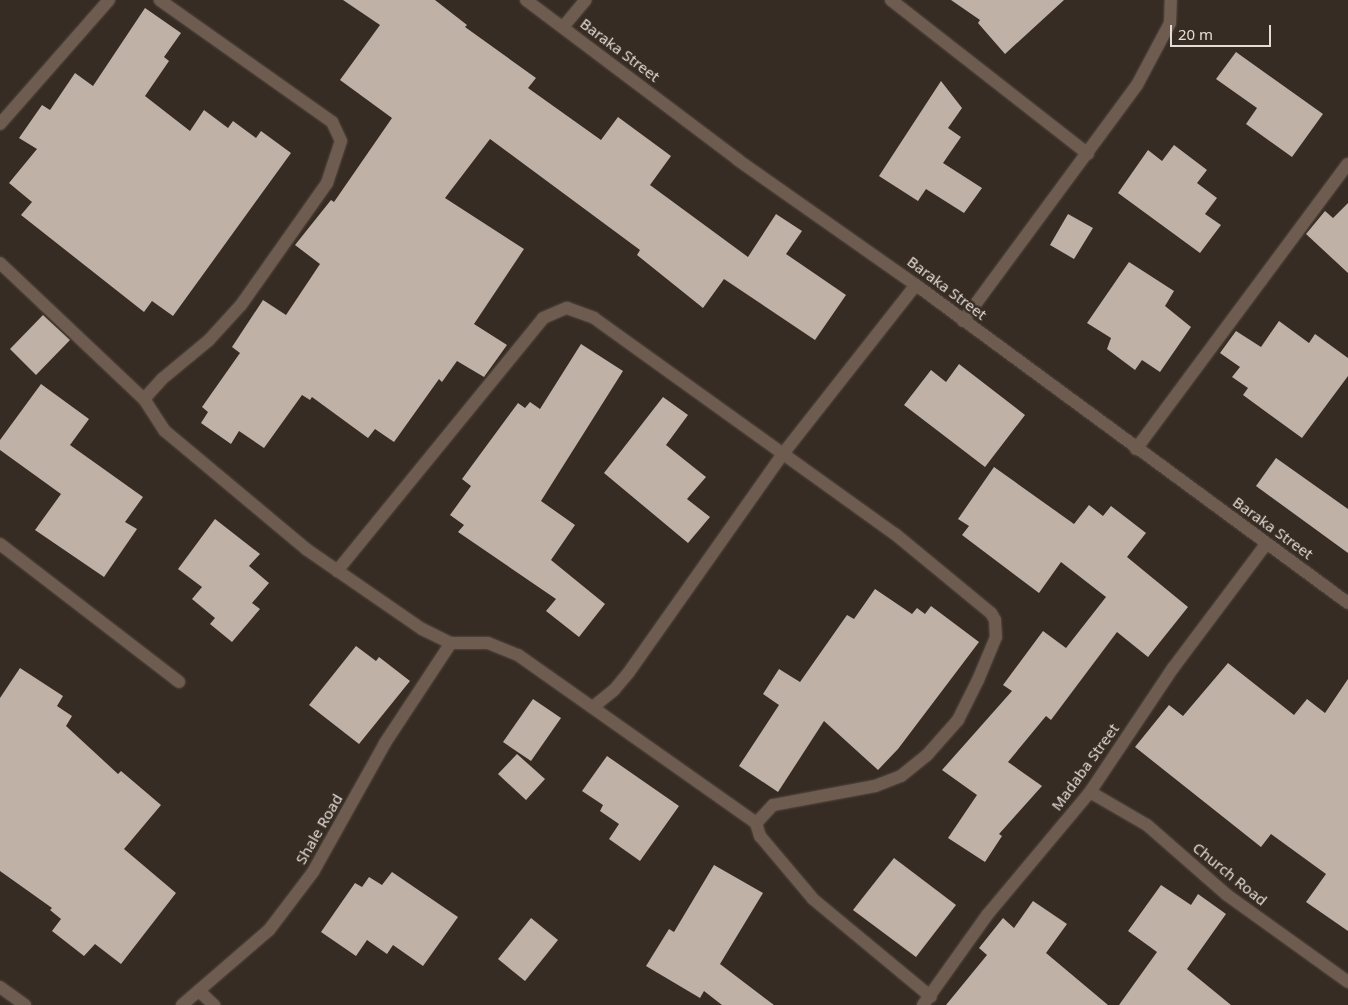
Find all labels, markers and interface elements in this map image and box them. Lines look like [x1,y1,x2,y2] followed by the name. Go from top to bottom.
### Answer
[577,14,663,86] street label: Baraka Street
[1173,15,1274,47] scale bar
[1178,24,1213,44] text: 20 m
[904,252,990,324] street label: Baraka Street
[1229,493,1317,563] street label: Baraka Street
[1047,720,1123,814] street label: Madaba Street
[292,791,346,867] street label: Shale Road
[1189,839,1271,909] street label: Church Road

